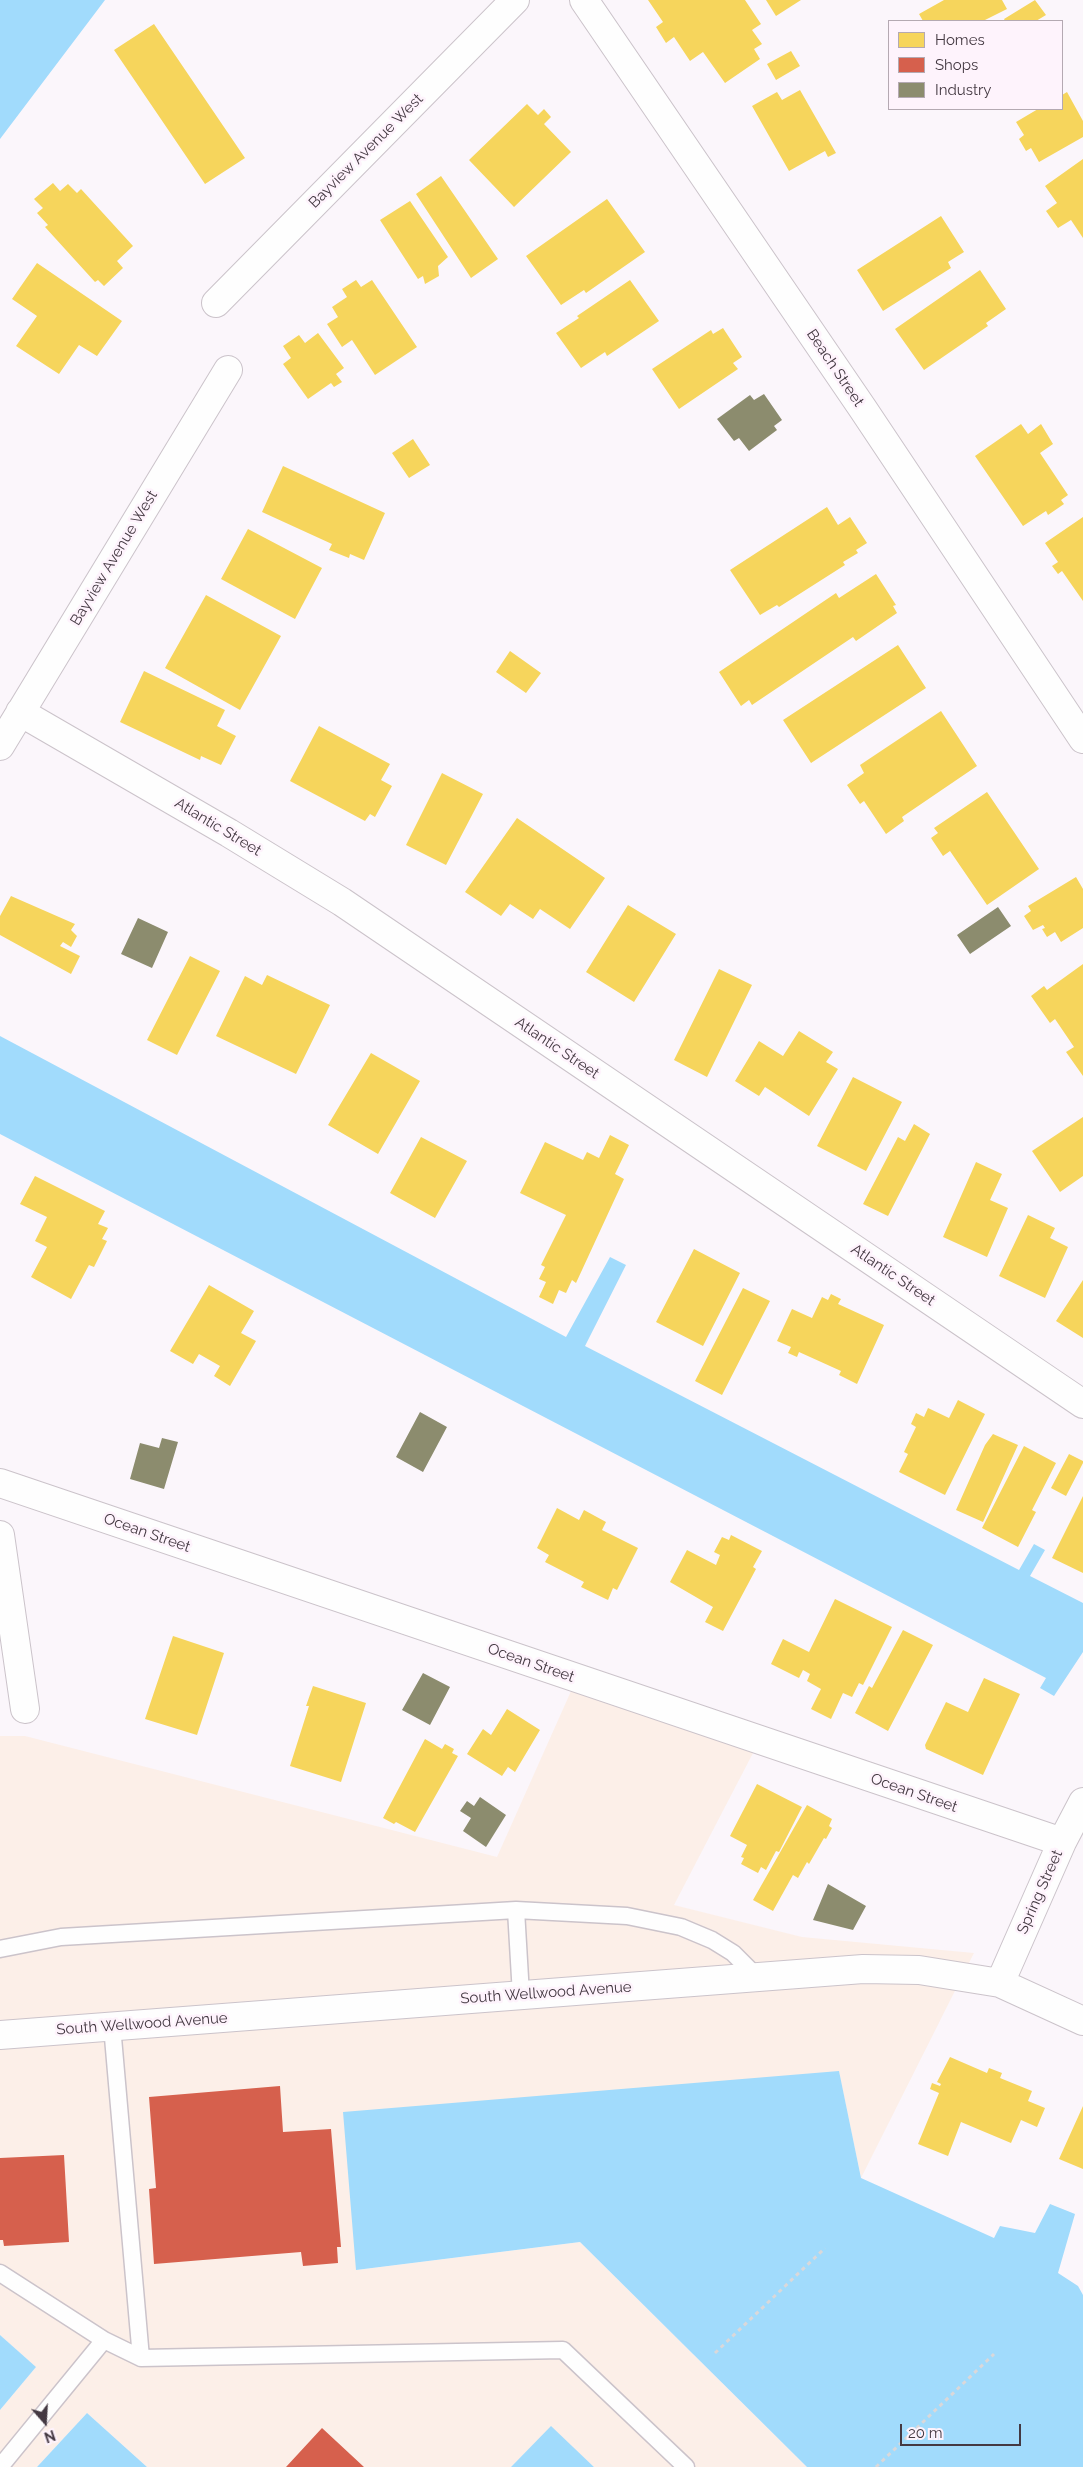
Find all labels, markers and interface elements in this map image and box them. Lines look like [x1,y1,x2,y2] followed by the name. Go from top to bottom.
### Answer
[888,20,1063,110] legend
[935,31,985,49] text: Homes
[935,56,978,74] text: Shops
[935,81,991,99] text: Industry
[305,90,427,212] street label: Bayview Avenue West
[803,326,867,410] street label: Beach Street
[67,487,161,629] street label: Bayview Avenue West
[171,794,265,860] street label: Atlantic Street
[511,1013,603,1083] street label: Atlantic Street
[847,1240,939,1310] street label: Atlantic Street
[101,1510,193,1556] street label: Ocean Street
[485,1640,577,1686] street label: Ocean Street
[868,1770,960,1816] street label: Ocean Street
[1013,1847,1067,1937] street label: Spring Street
[460,1978,632,2008] street label: South Wellwood Avenue
[56,2009,228,2039] street label: South Wellwood Avenue
[20,2397,70,2447] north arrow
[903,2414,1024,2446] scale bar
[908,2424,943,2442] text: 20 m
[42,2427,58,2445] text: N

